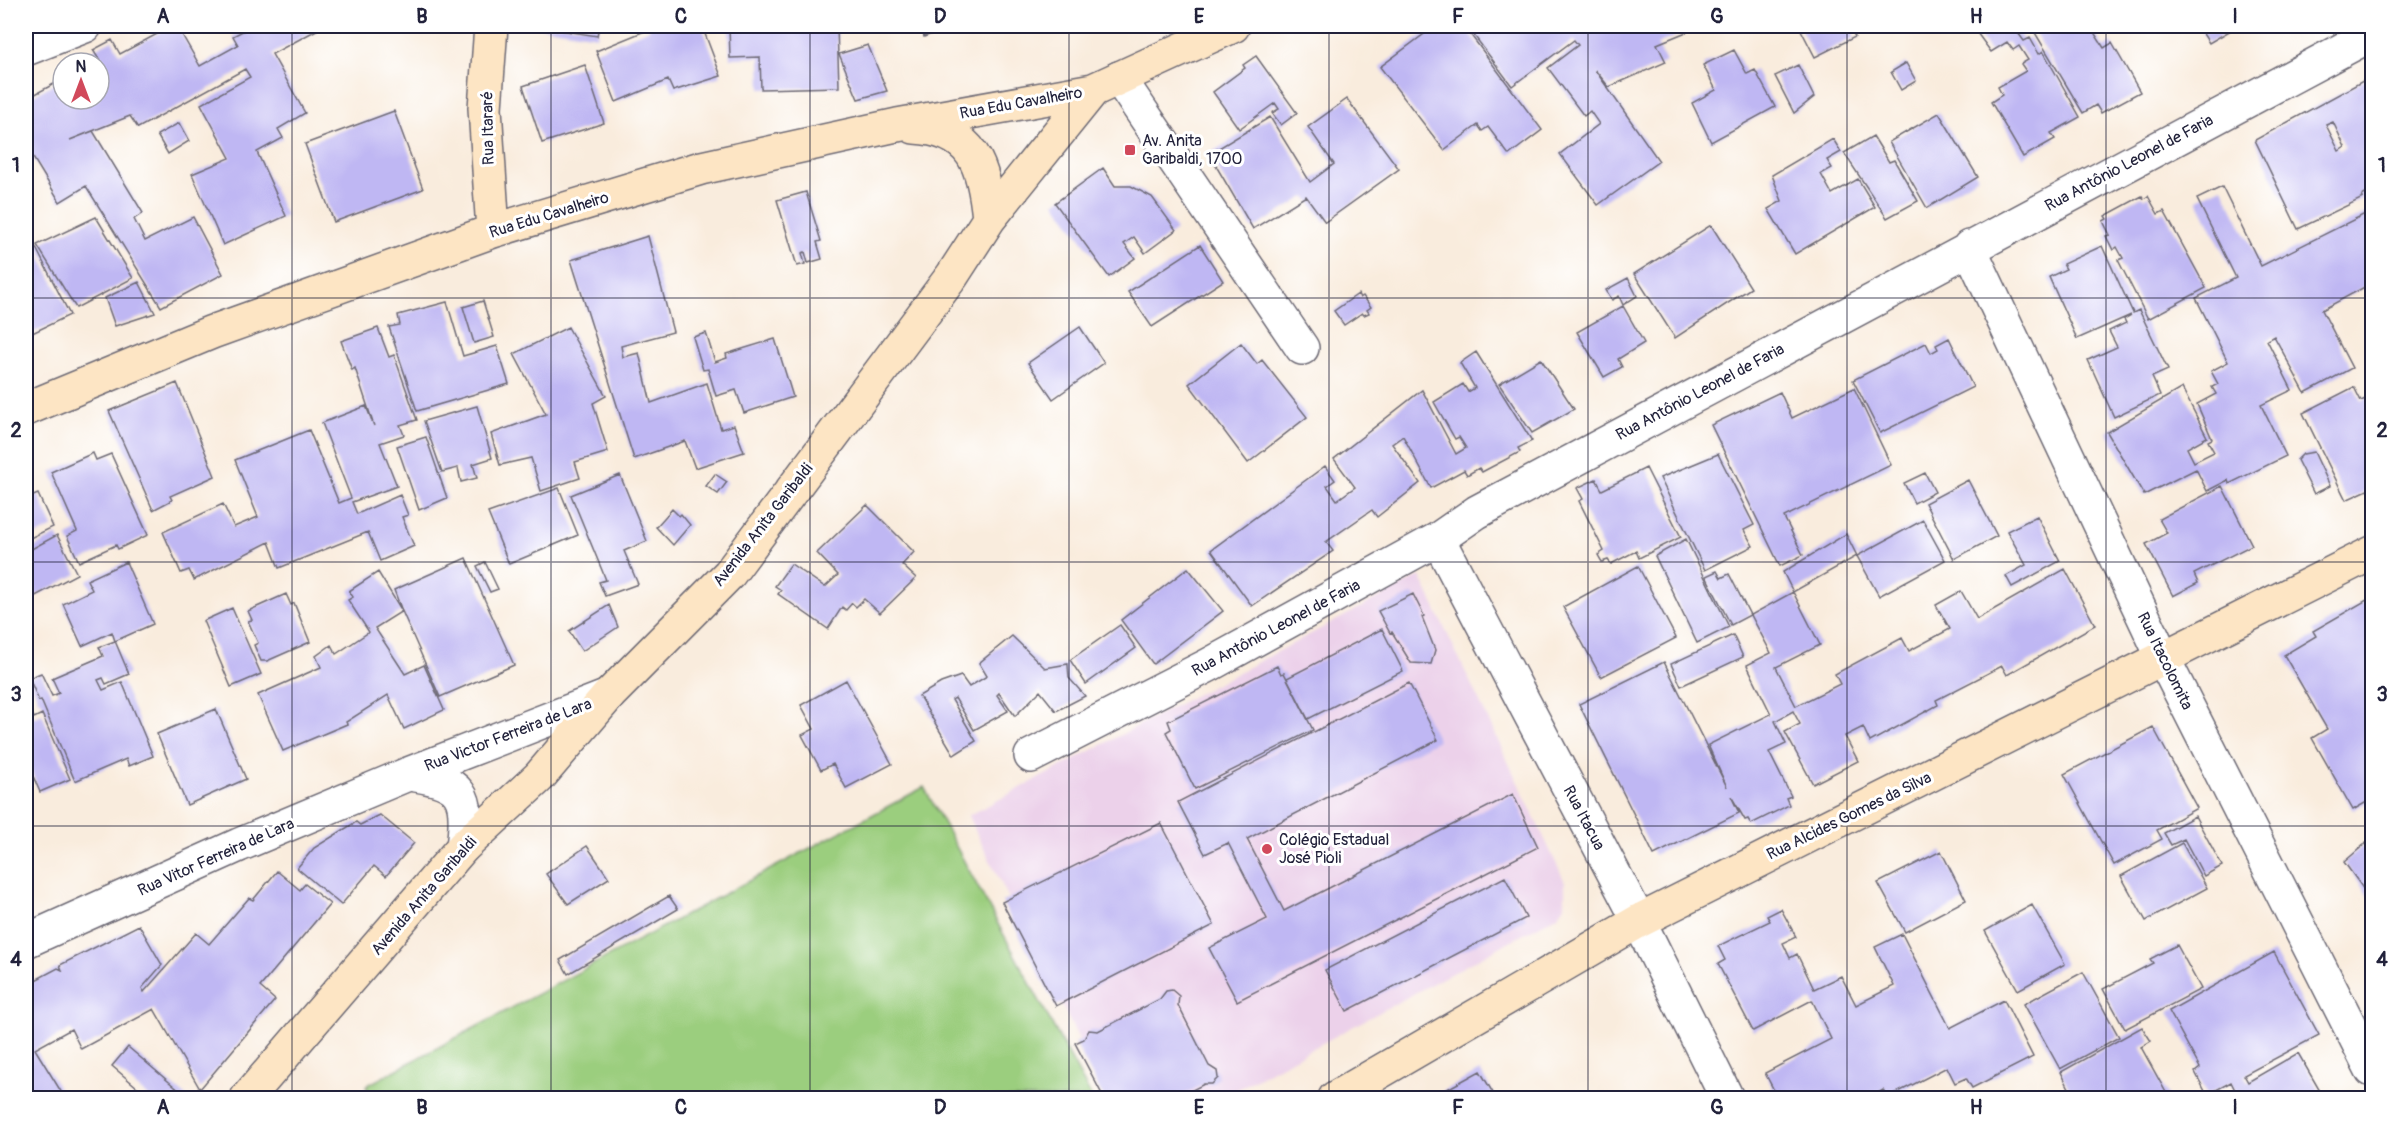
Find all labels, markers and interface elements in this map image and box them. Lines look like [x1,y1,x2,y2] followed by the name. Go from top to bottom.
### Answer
[157,4,170,29] text: A
[416,4,428,29] text: B
[675,4,687,29] text: C
[934,4,947,29] text: D
[1194,4,1205,29] text: E
[1452,4,1464,29] text: F
[1710,4,1724,29] text: G
[1970,4,1983,29] text: H
[2232,4,2238,29] text: I
[51,51,111,111] north arrow
[76,57,87,77] text: N
[958,82,1084,124] street label: Rua Edu Cavalheiro
[477,91,499,165] street label: Rua Itararé
[2041,110,2217,216] street label: Rua Antônio Leonel de Faria
[1142,131,1243,169] place label: Av. Anita Garibaldi, 1700
[1123,143,1137,157] marker: Av. Anita Garibaldi, 1700
[12,153,20,178] text: 1
[2378,153,2386,178] text: 1
[487,187,612,243] street label: Rua Edu Cavalheiro
[1612,339,1788,445] street label: Rua Antônio Leonel de Faria
[10,418,22,443] text: 2
[2376,418,2388,443] text: 2
[709,459,817,591] street label: Avenida Anita Garibaldi
[1188,575,1364,681] street label: Rua Antônio Leonel de Faria
[2133,609,2197,713] street label: Rua Itacolomita
[10,682,22,707] text: 3
[2376,682,2388,707] text: 3
[422,694,594,776] street label: Rua Victor Ferreira de Lara
[1763,767,1935,865] street label: Rua Alcides Gomes da Silva
[1559,782,1609,854] street label: Rua Itacua
[135,813,297,901] street label: Rua Vitor Ferreira de Lara
[1279,830,1389,868] place label: Colégio Estadual José Pioli
[367,832,481,960] street label: Avenida Anita Garibaldi
[1260,842,1274,856] marker: Colégio Estadual José Pioli
[10,947,22,972] text: 4
[2376,947,2388,972] text: 4
[157,1095,170,1120] text: A
[416,1095,428,1120] text: B
[675,1095,687,1120] text: C
[934,1095,947,1120] text: D
[1194,1095,1205,1120] text: E
[1452,1095,1464,1120] text: F
[1710,1095,1724,1120] text: G
[1970,1095,1983,1120] text: H
[2232,1095,2238,1120] text: I

